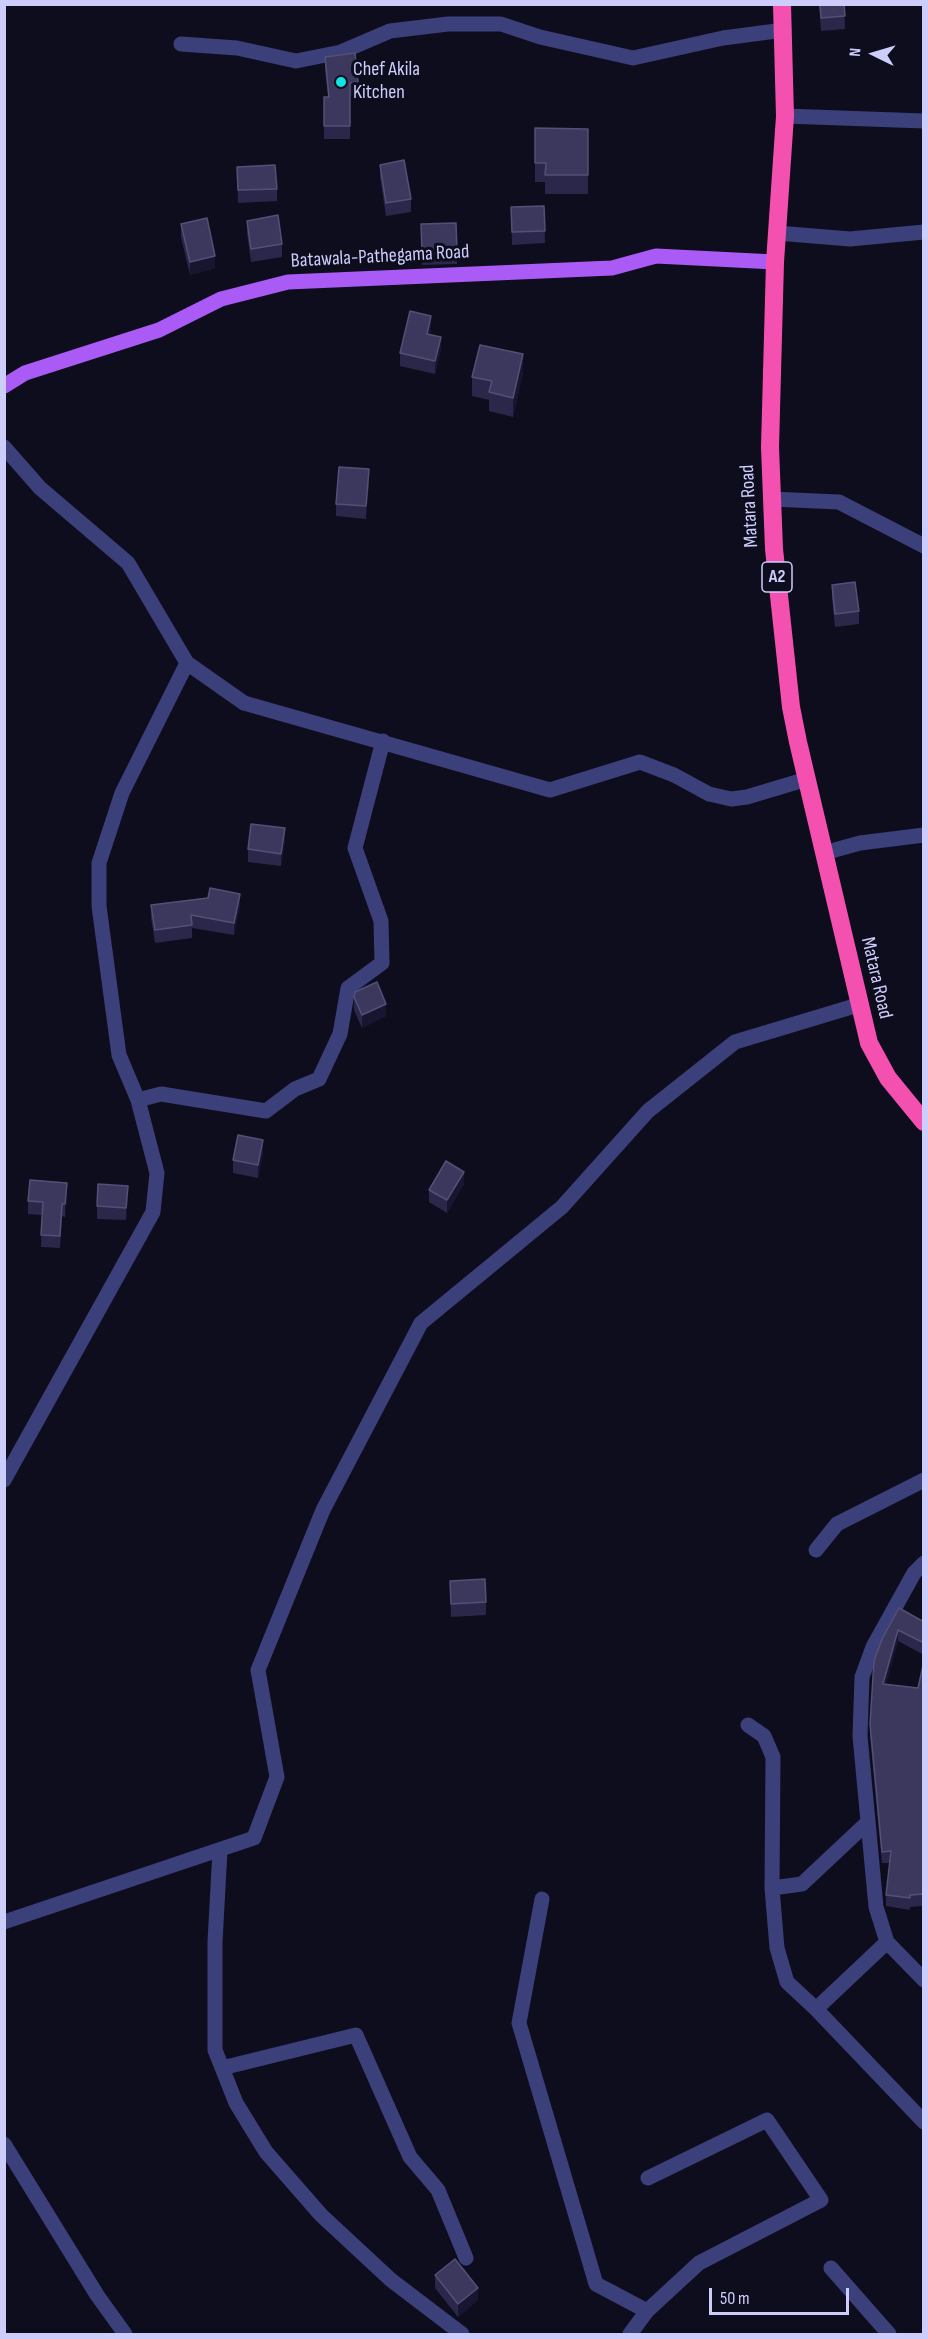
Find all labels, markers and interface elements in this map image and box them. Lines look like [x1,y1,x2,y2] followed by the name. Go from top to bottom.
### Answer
[844,24,904,84] north arrow
[846,47,865,57] text: N
[353,58,420,105] place label: Chef Akila Kitchen
[334,75,348,89] marker: Chef Akila Kitchen
[290,240,470,274] street label: Batawala-Pathegama Road
[736,464,764,548] street label: Matara Road
[762,562,792,592] road number: A2
[855,935,897,1021] street label: Matara Road
[712,2276,852,2314] scale bar
[720,2288,750,2309] text: 50 m

